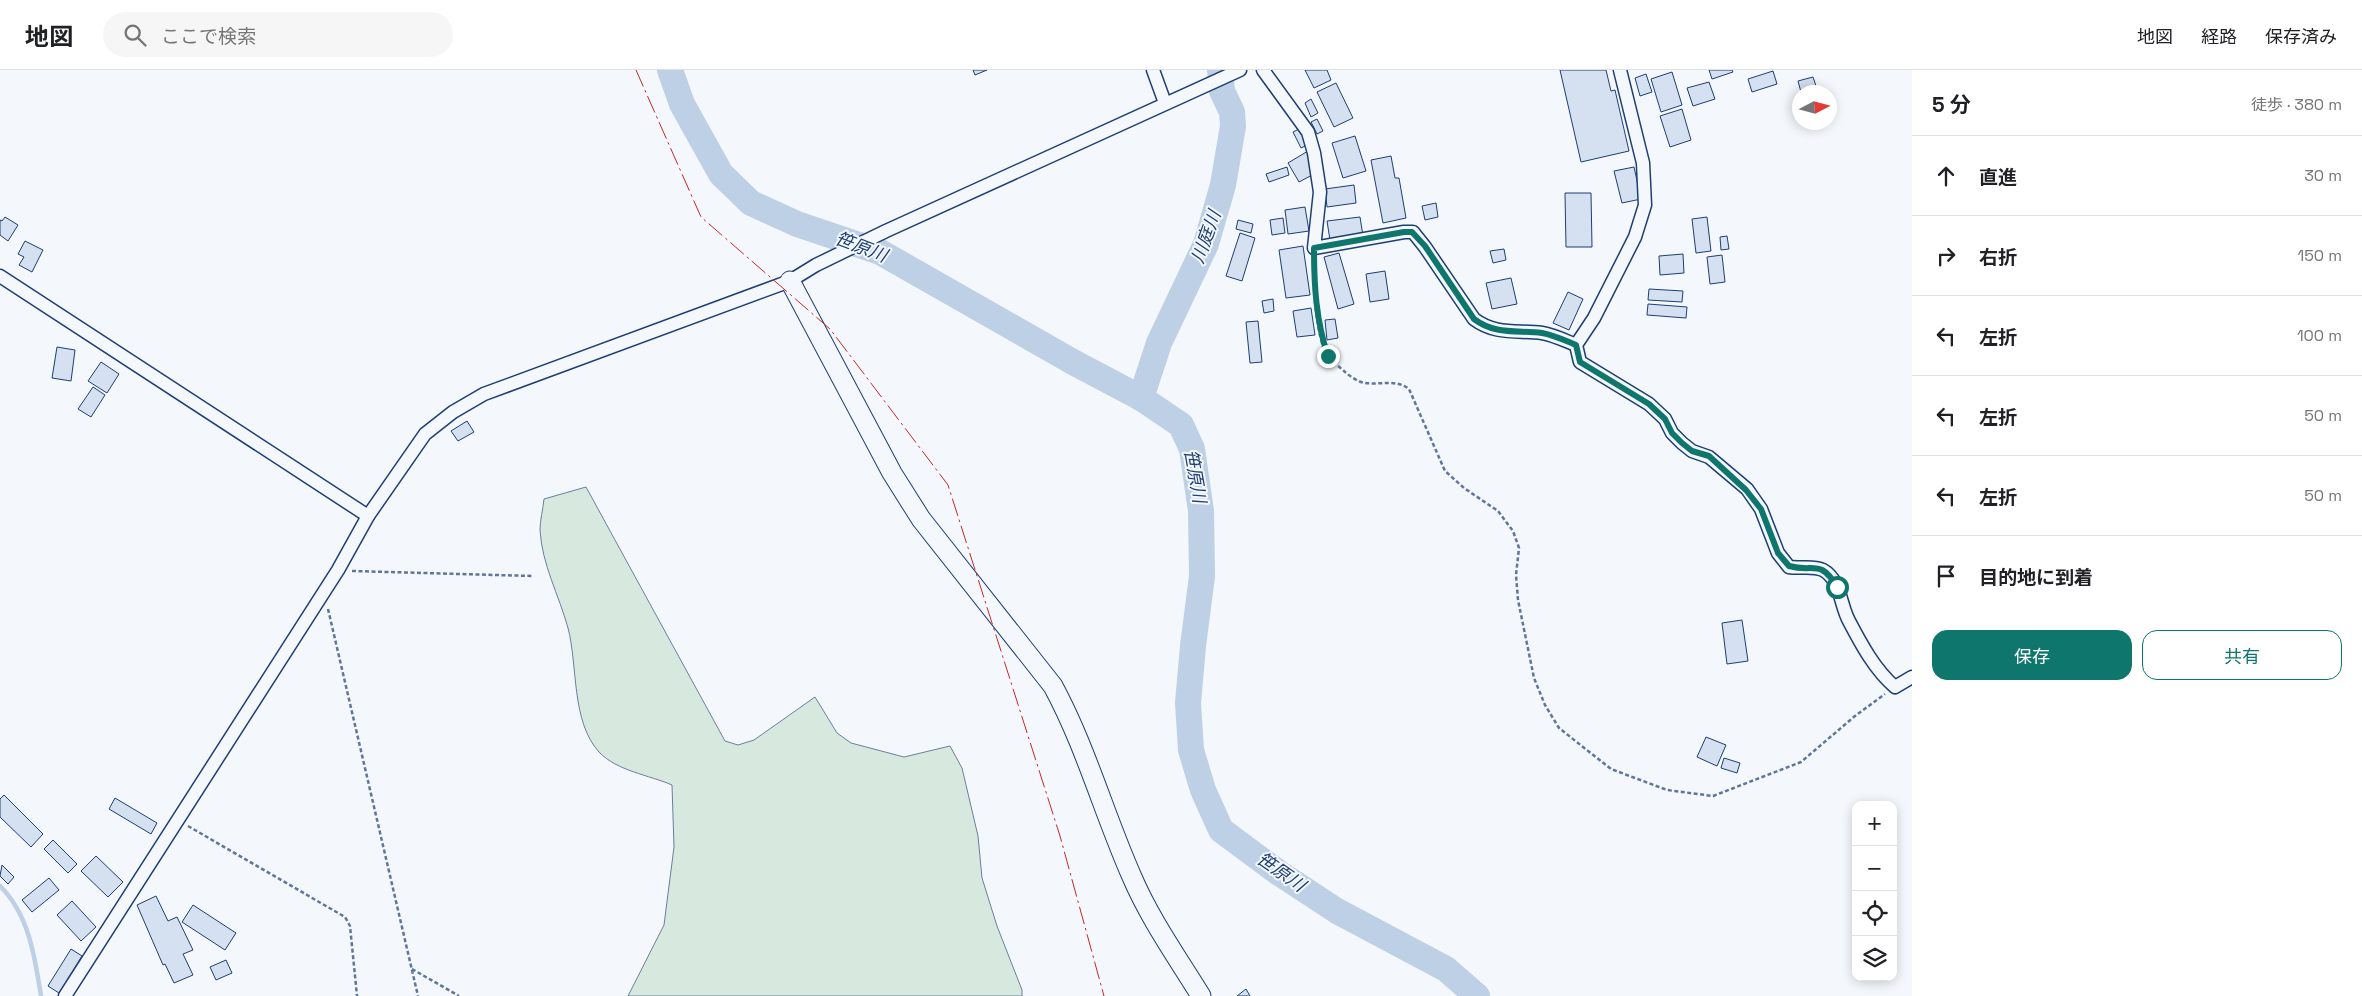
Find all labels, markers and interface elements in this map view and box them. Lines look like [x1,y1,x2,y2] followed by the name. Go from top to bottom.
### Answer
[103,12,453,57] search box
[25,21,73,52] text: 地図
[121,21,149,49] icon: search
[161,24,256,49] text: ここで検索
[2137,25,2173,48] text: 地図
[2201,25,2237,48] text: 経路
[2265,25,2337,48] text: 保存済み
[1792,85,1837,130] north arrow
[1932,91,1971,118] text: 5 分
[2251,94,2342,115] text: 徒歩 · 380 m
[1932,162,1960,190] icon: ahead
[1979,165,2017,190] text: 直進
[2304,165,2342,186] text: 30 m
[1185,206,1226,266] water label: 川庭川
[832,226,892,268] water label: 笹原川
[1932,242,1960,270] icon: right
[1979,245,2017,270] text: 右折
[2298,245,2342,266] text: 150 m
[1932,322,1960,350] icon: left
[1979,325,2017,350] text: 左折
[2297,325,2342,346] text: 100 m
[1317,345,1340,368] route end
[1932,402,1960,430] icon: left
[1979,405,2017,430] text: 左折
[2304,405,2342,426] text: 50 m
[1179,447,1212,506] water label: 笹原川
[1932,482,1960,510] icon: left
[1979,485,2017,510] text: 左折
[2304,485,2342,506] text: 50 m
[1932,562,1960,590] icon: arrive
[1979,565,2093,590] text: 目的地に到着
[1826,576,1849,599] route start
[1932,630,2132,680] button: 保存
[2142,630,2342,680] button: 共有
[1852,801,1897,981] map controls
[1852,801,1897,846] button: +
[1852,846,1897,891] button: −
[1253,847,1312,898] water label: 笹原川
[1852,891,1897,936] button: locate
[1852,936,1897,981] button: layers

